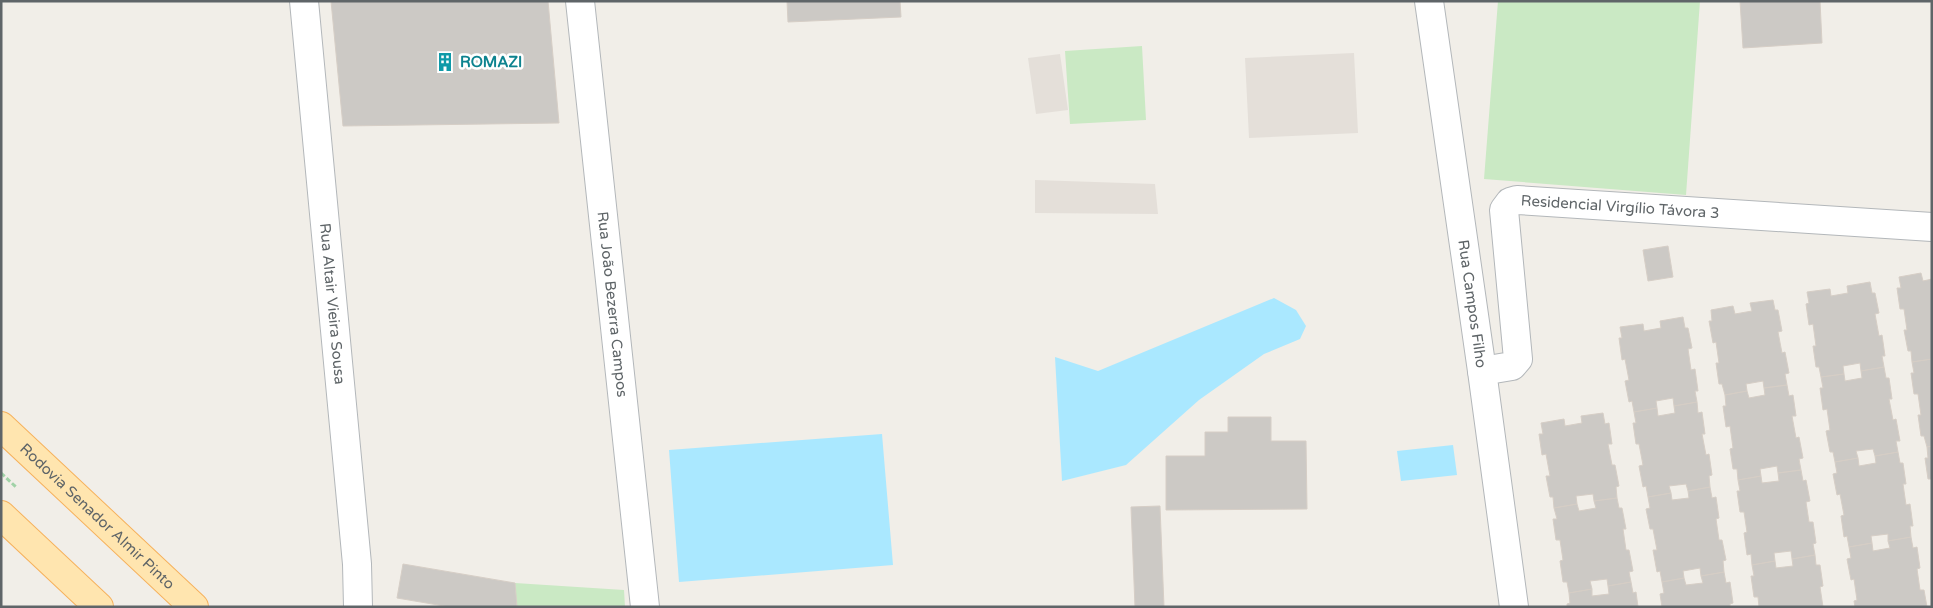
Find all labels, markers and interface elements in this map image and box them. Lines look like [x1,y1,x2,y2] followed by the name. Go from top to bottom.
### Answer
[434,51,456,73] building icon: ROMAZI
[460,53,522,71] place label: ROMAZI
[1520,191,1720,222] street label: Residencial Virgílio Távora 3
[594,210,631,398] street label: Rua João Bezerra Campos
[316,222,349,385] street label: Rua Altair Vieira Sousa
[1454,239,1490,369] street label: Rua Campos Filho
[16,439,178,593] street label: Rodovia Senador Almir Pinto

